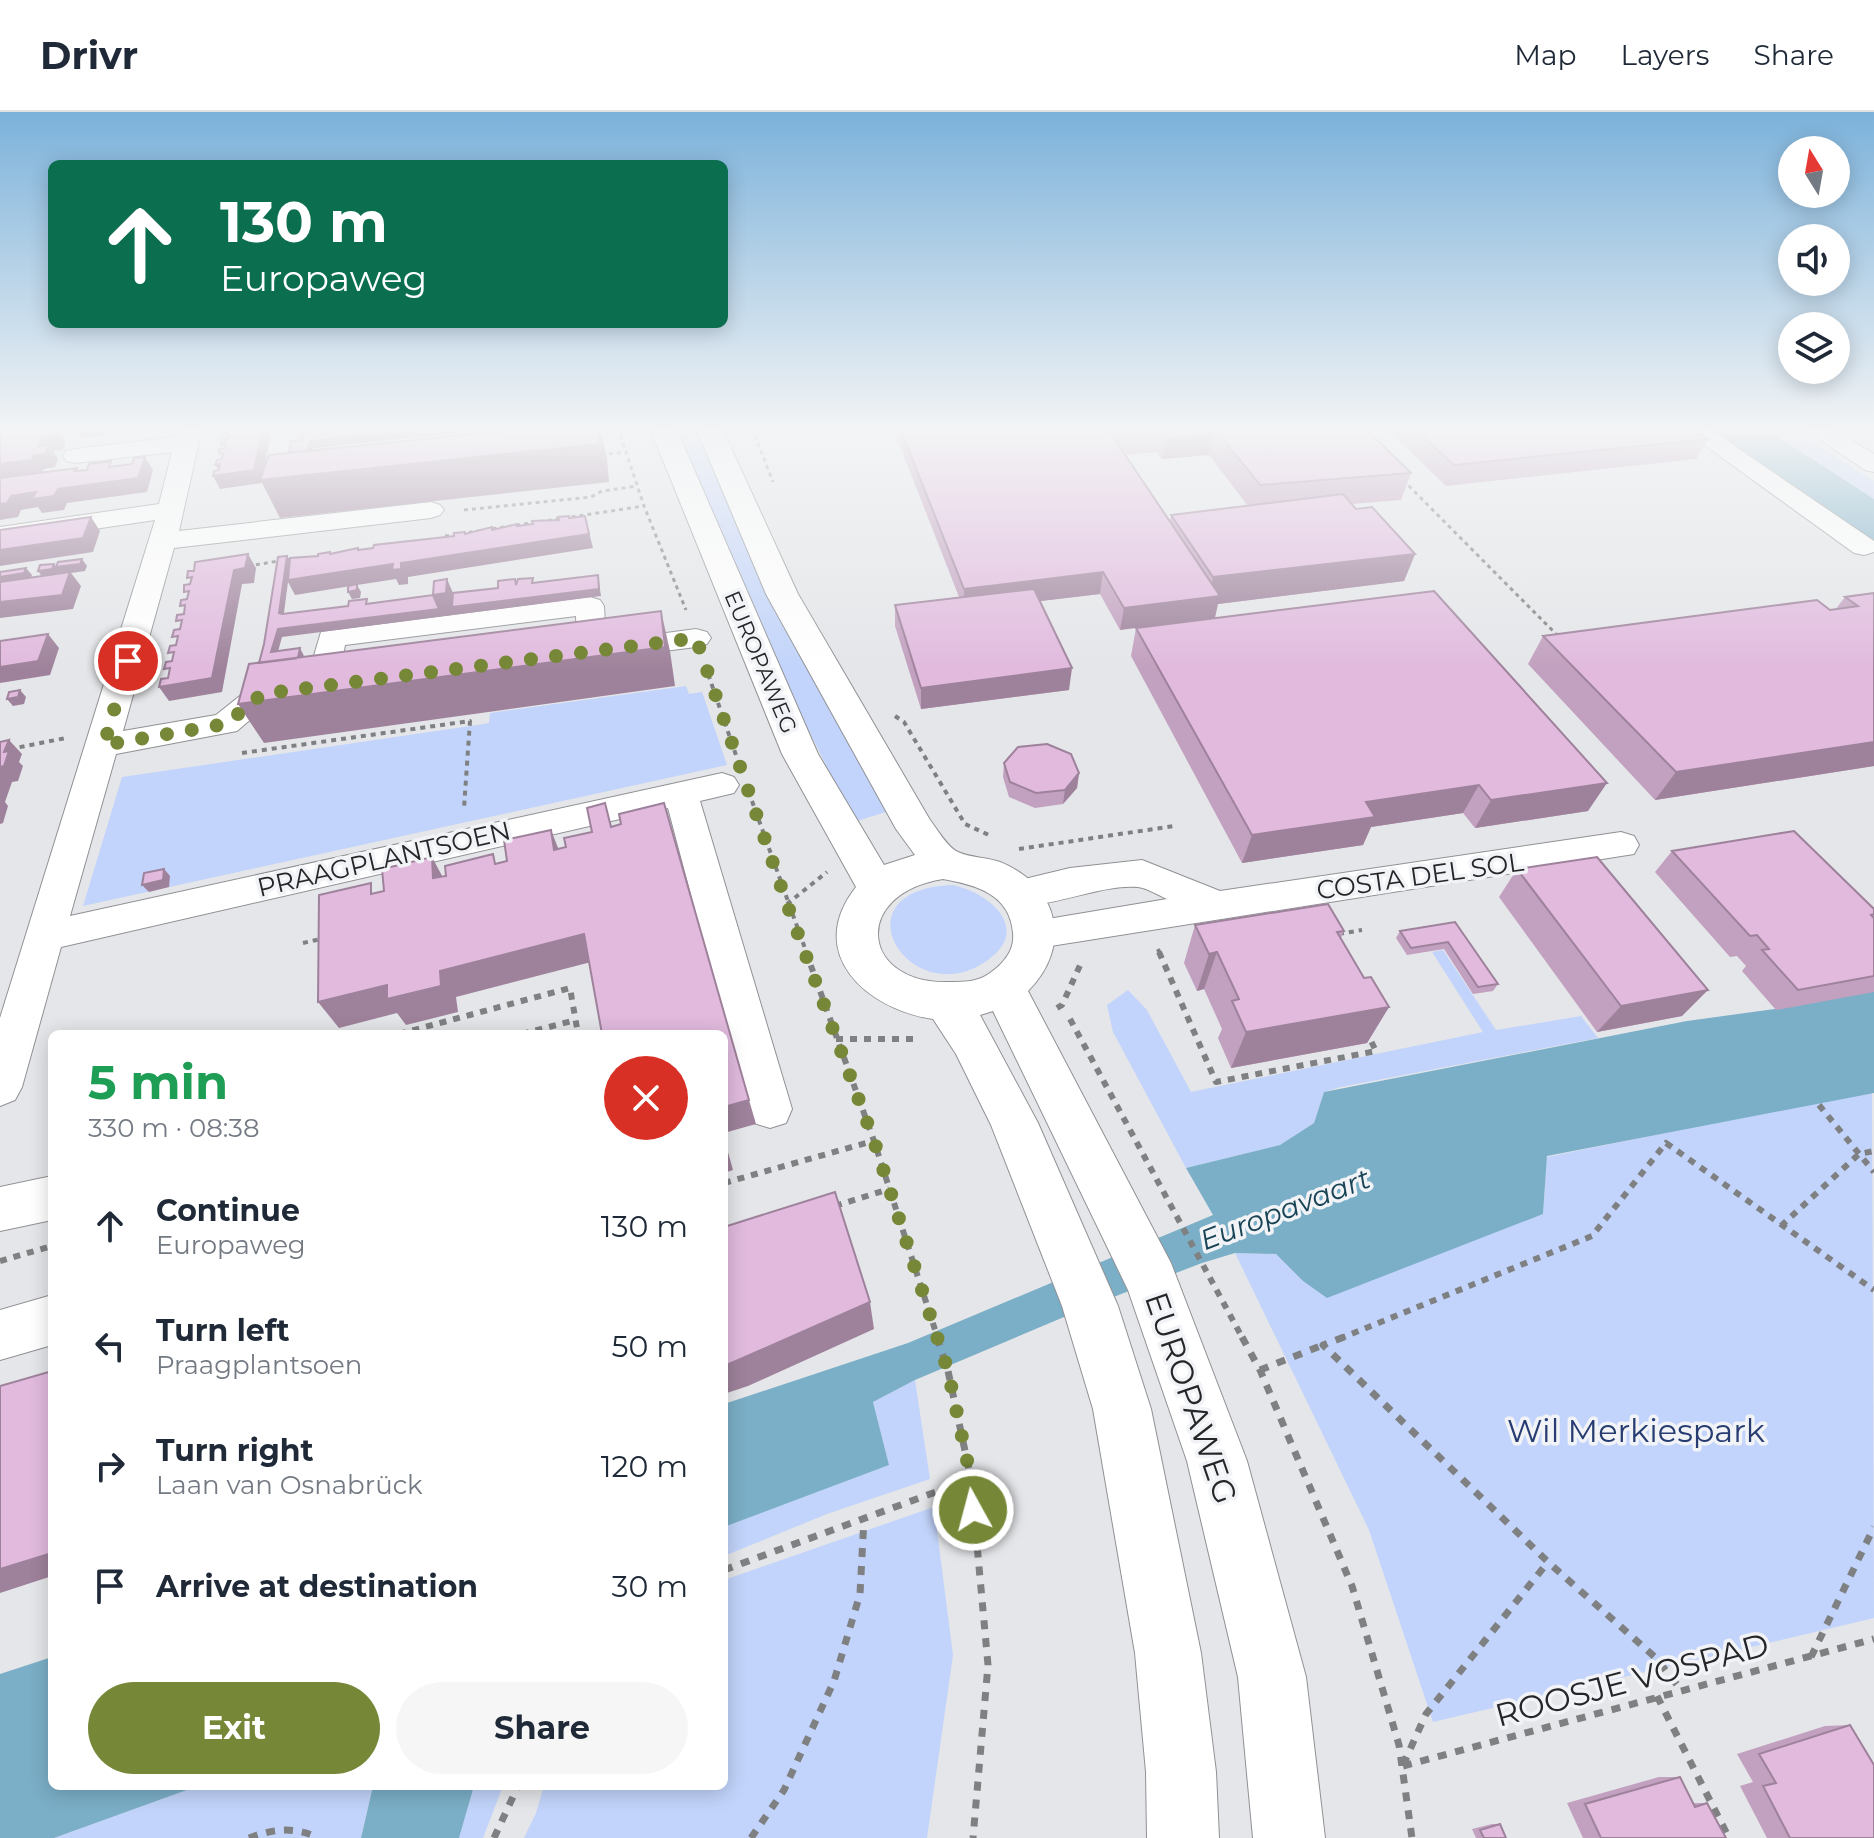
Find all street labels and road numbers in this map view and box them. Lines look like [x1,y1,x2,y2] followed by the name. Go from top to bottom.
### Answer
[718,587,803,737] street label: EUROPAWEG
[254,814,514,904] street label: PRAAGPLANTSOEN
[1314,846,1526,906] street label: COSTA DEL SOL
[1137,1287,1246,1509] street label: EUROPAWEG
[1491,1624,1773,1735] street label: ROOSJE VOSPAD

